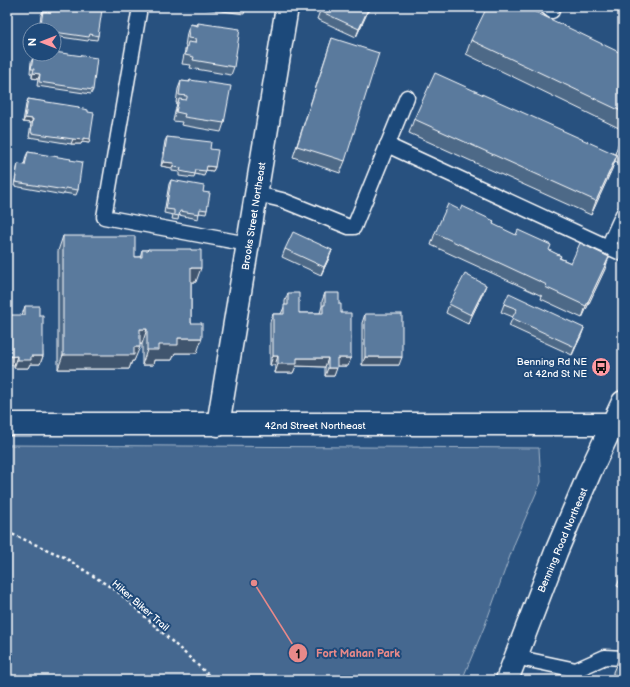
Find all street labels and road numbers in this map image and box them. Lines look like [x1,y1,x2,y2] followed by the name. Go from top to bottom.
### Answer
[240,161,268,271] street label: Brooks Street Northeast
[264,420,366,432] street label: 42nd Street Northeast
[535,486,590,595] street label: Benning Road Northeast
[109,578,171,634] street label: Hiker Biker Trail

